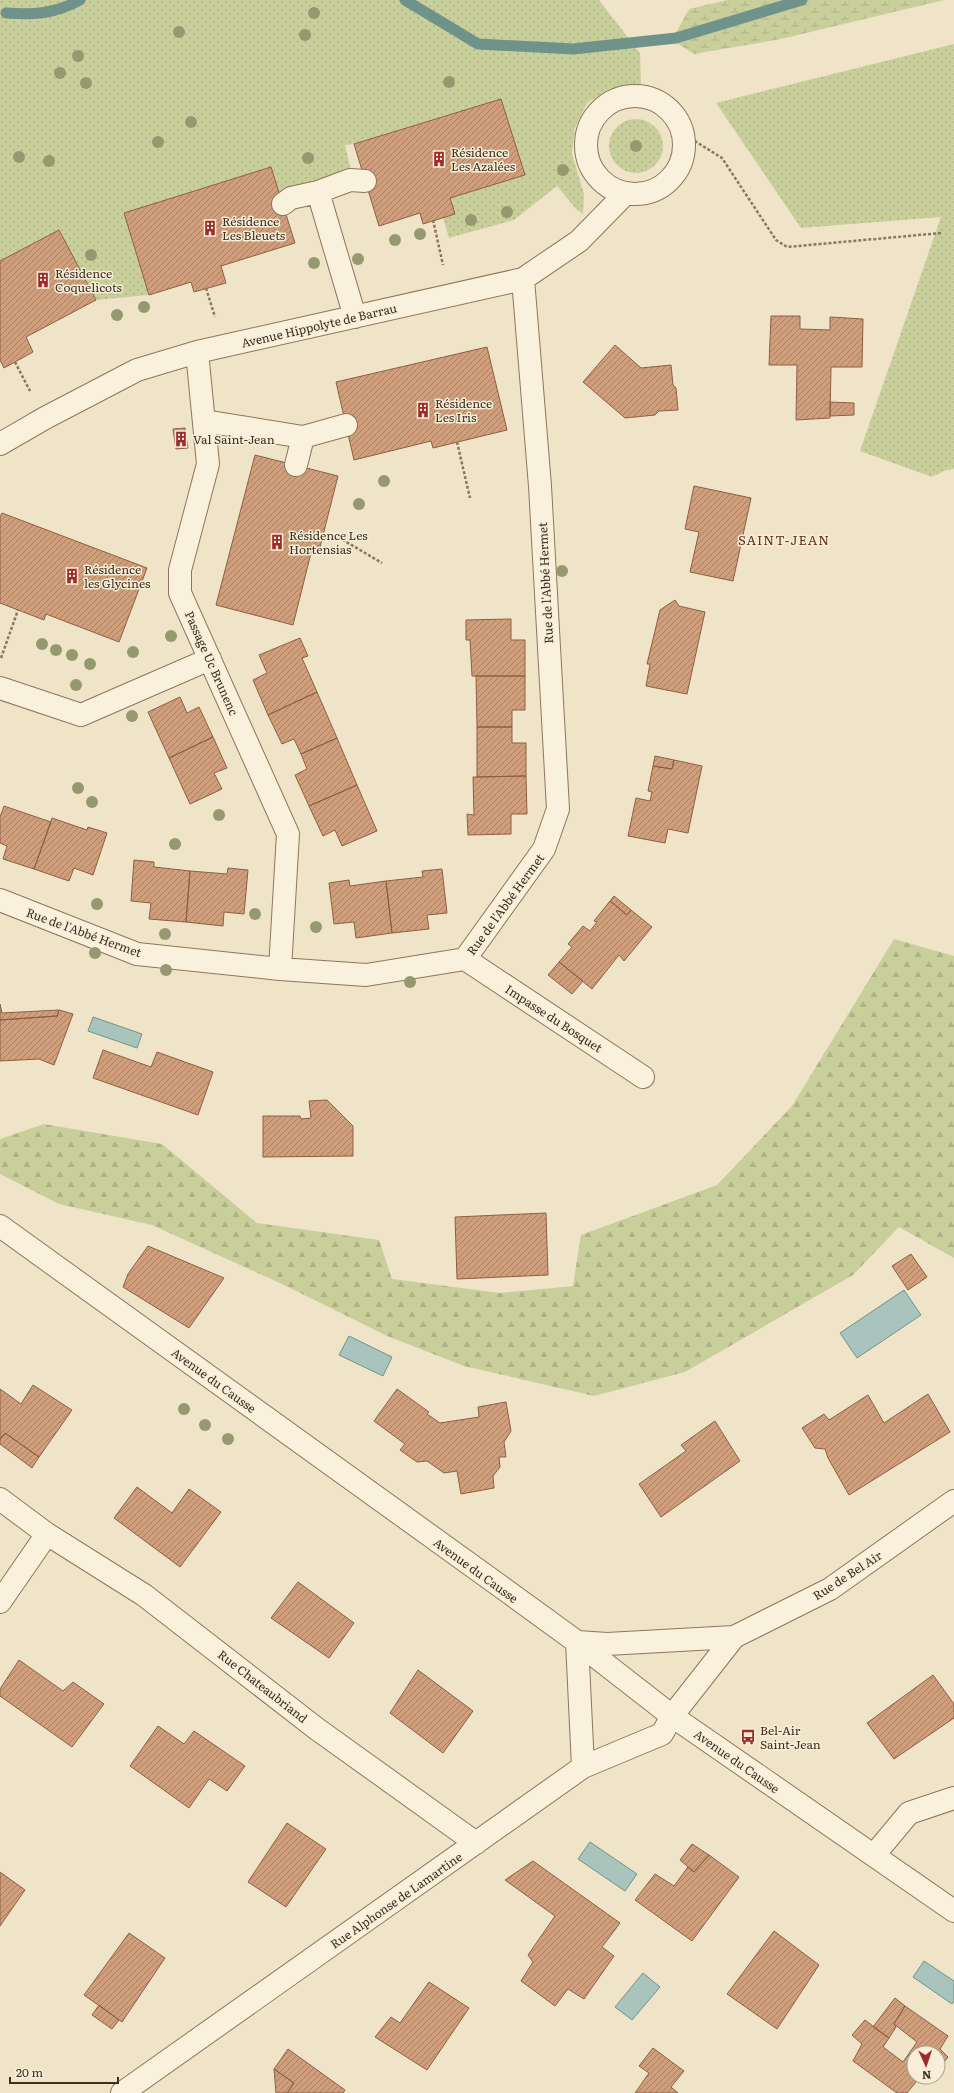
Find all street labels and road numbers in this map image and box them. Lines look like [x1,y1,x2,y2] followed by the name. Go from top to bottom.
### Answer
[239,298,399,352] street label: Avenue Hippolyte de Barrau
[533,522,557,644] street label: Rue de l'Abbé Hermet
[181,608,243,718] street label: Passage Uc Brunenc
[462,849,548,958] street label: Rue de l'Abbé Hermet
[24,903,144,961] street label: Rue de l'Abbé Hermet
[502,980,606,1056] street label: Impasse du Bosquet
[168,1343,260,1417] street label: Avenue du Causse
[430,1533,522,1607] street label: Avenue du Causse
[809,1546,885,1604] street label: Rue de Bel Air
[214,1645,312,1727] street label: Rue Chateaubriand
[691,1725,783,1797] street label: Avenue du Causse
[326,1847,466,1953] street label: Rue Alphonse de Lamartine

